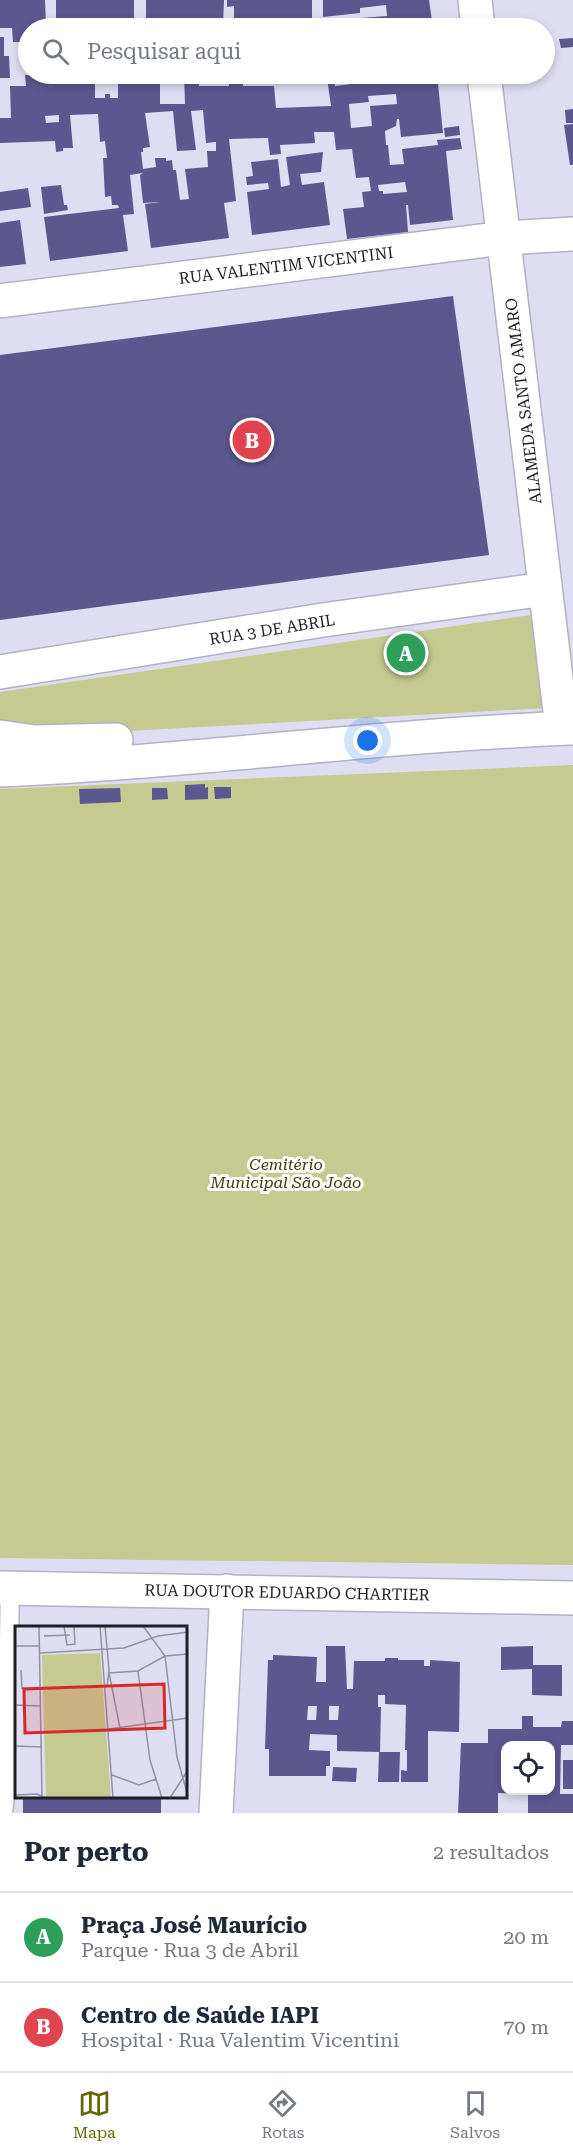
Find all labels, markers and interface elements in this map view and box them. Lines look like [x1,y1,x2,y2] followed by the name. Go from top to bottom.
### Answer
[18,18,555,84] search box
[39,35,72,68] icon: search
[87,39,241,64] text: Pesquisar aqui
[178,243,394,288] street label: RUA VALENTIM VICENTINI
[501,297,546,505] street label: ALAMEDA SANTO AMARO
[232,418,272,462] pin: B
[208,610,336,649] street label: RUA 3 DE ABRIL
[386,630,426,676] pin: A
[353,726,382,755] your location
[210,1155,361,1192] park label: Cemitério Municipal São João
[144,1581,430,1604] street label: RUA DOUTOR EDUARDO CHARTIER
[15,1626,188,1798] inset map
[501,1741,555,1795] map controls
[501,1741,555,1795] button: locate
[24,1837,149,1867] text: Por perto
[433,1840,549,1864] text: 2 resultados
[81,1913,307,1938] text: Praça José Maurício
[36,1925,51,1949] text: A
[503,1925,549,1949] text: 20 m
[81,1938,299,1962] text: Parque · Rua 3 de Abril
[81,2003,319,2028] text: Centro de Saúde IAPI
[36,2015,51,2039] text: B
[503,2015,549,2039] text: 70 m
[81,2028,399,2052] text: Hospital · Rua Valentim Vicentini
[73,2087,116,2142] tab: Mapa
[261,2087,304,2142] tab: Rotas
[450,2087,500,2142] tab: Salvos

